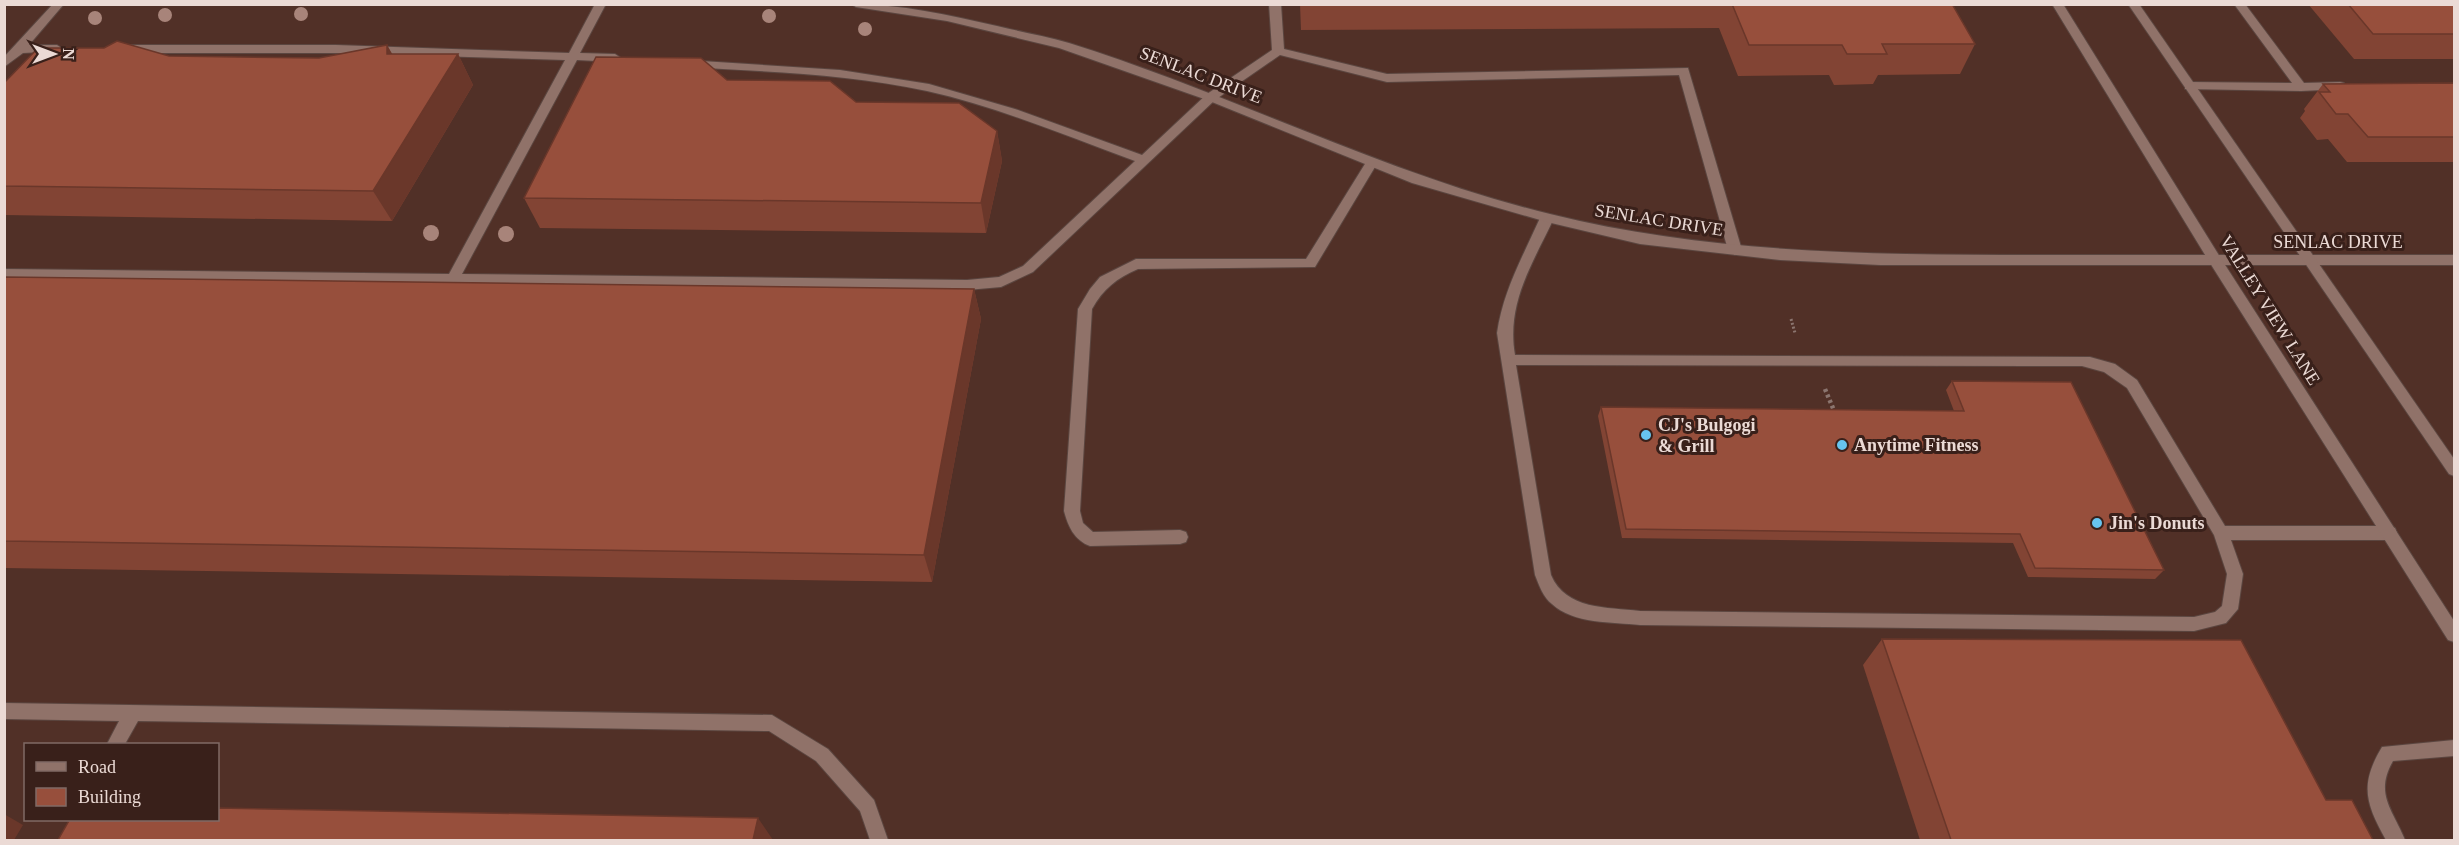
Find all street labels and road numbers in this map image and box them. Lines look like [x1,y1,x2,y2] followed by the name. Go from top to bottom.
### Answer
[1137,42,1265,108] street label: SENLAC DRIVE
[1593,200,1725,240] street label: SENLAC DRIVE
[2216,232,2324,388] street label: VALLEY VIEW LANE
[2273,232,2403,252] street label: SENLAC DRIVE

